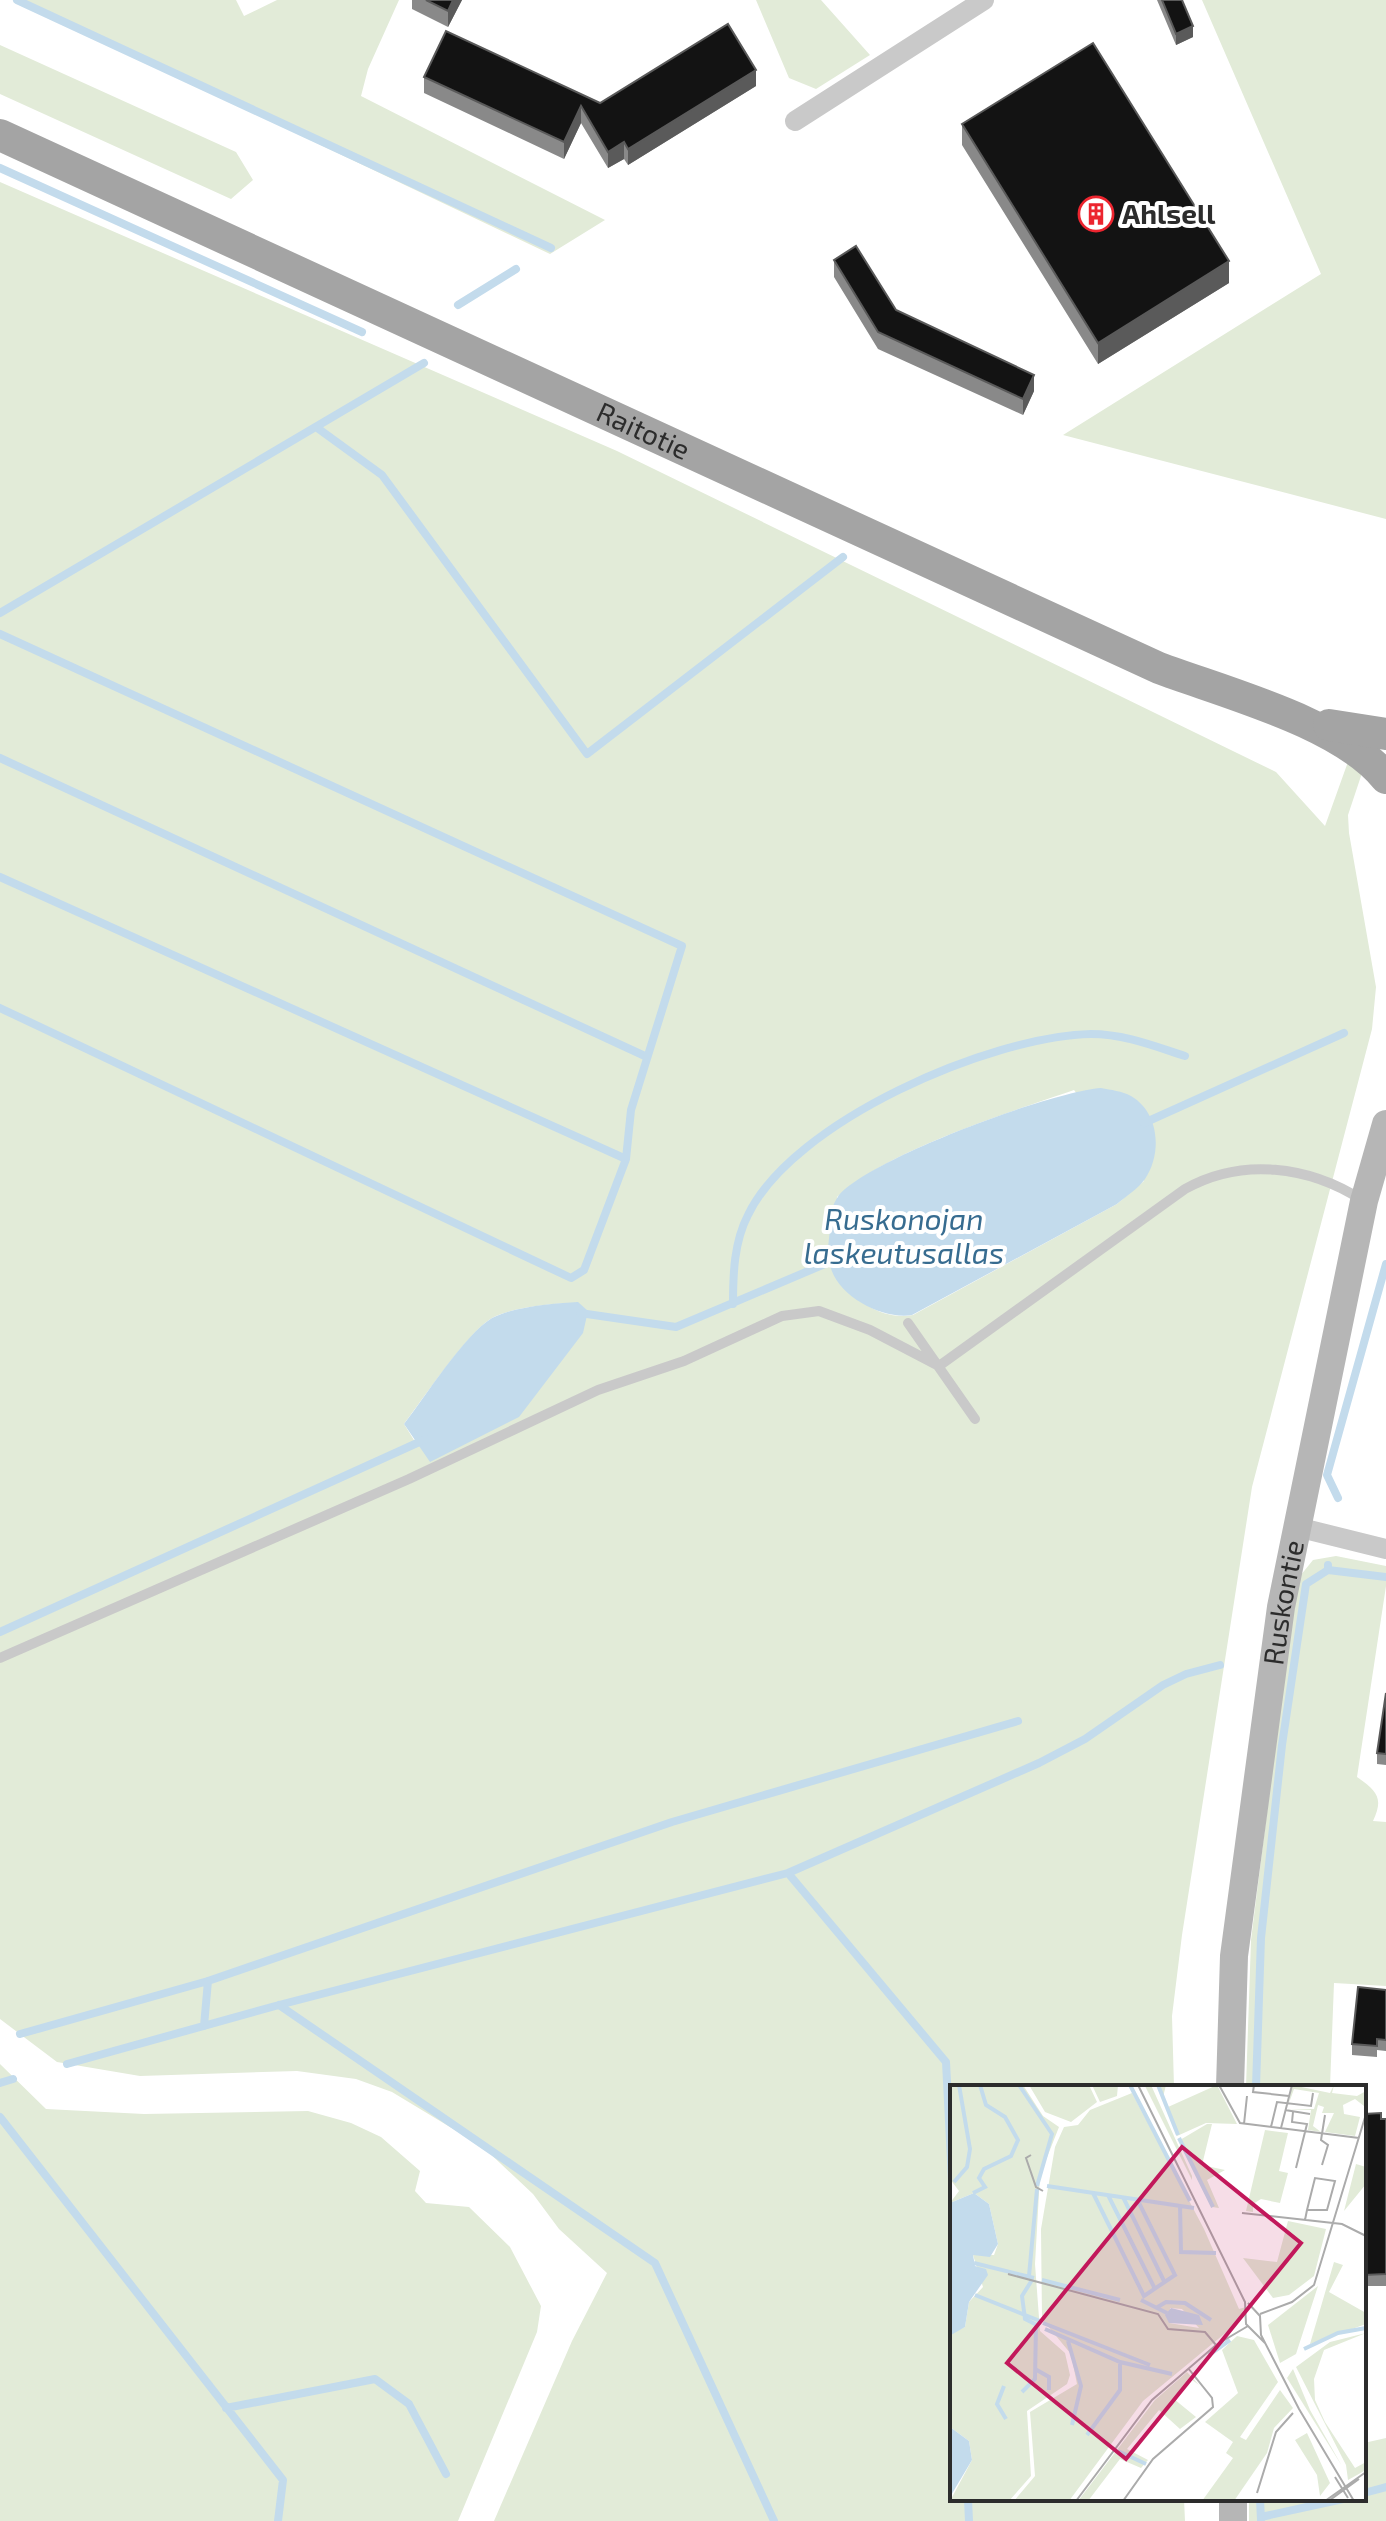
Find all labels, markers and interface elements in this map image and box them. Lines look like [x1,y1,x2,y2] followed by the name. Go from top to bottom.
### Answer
[1077,195,1115,233] building icon: Ahlsell
[1122,196,1216,230] place label: Ahlsell
[592,394,696,466] street label: Raitotie
[804,1200,1004,1270] water label: Ruskonojan laskeutusallas
[1255,1537,1310,1667] street label: Ruskontie
[950,2085,1366,2501] inset map

